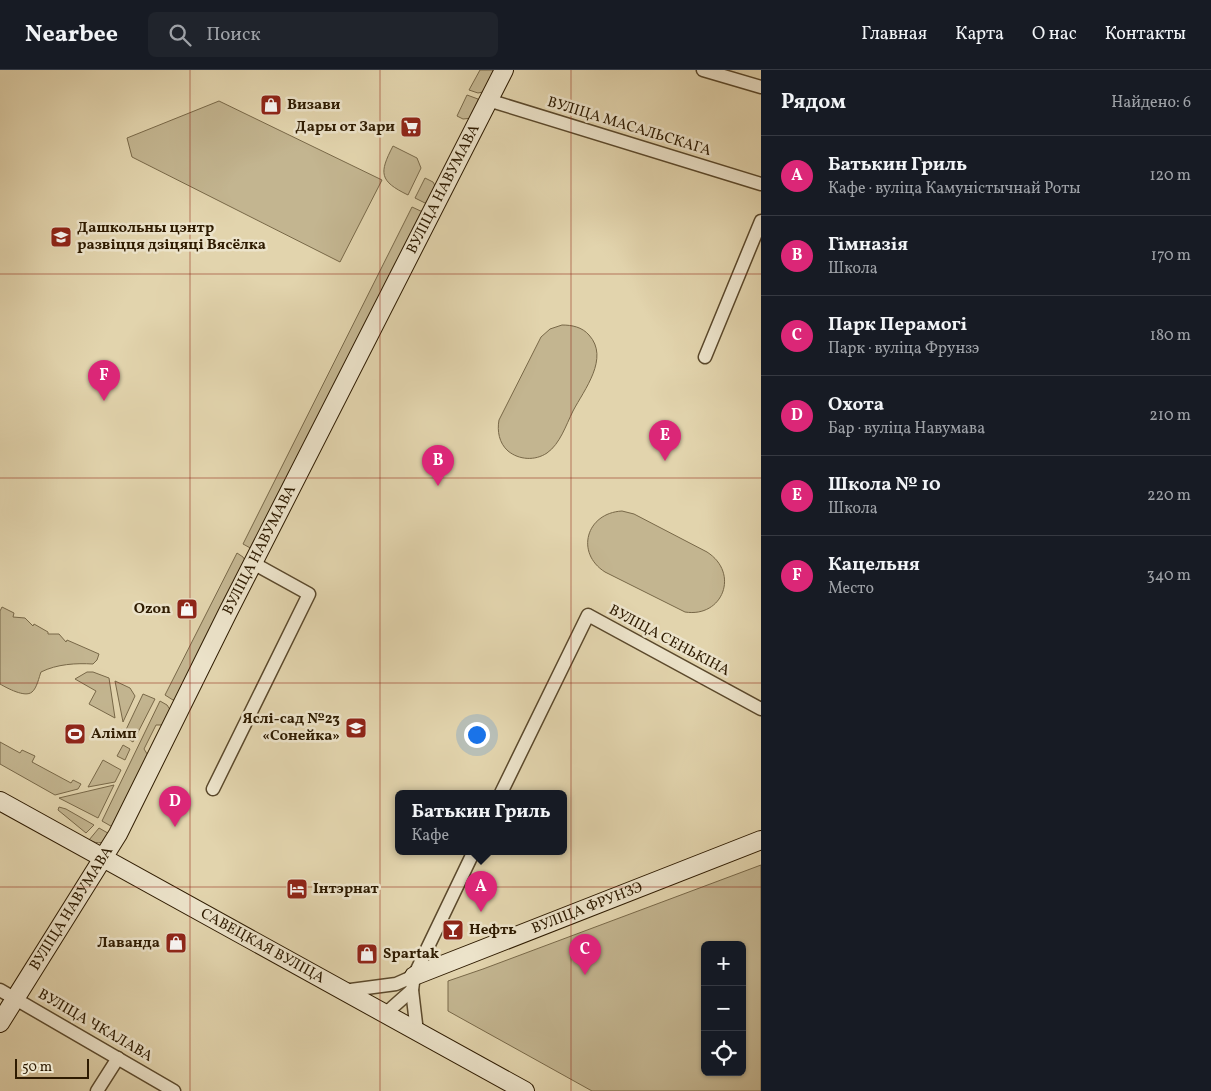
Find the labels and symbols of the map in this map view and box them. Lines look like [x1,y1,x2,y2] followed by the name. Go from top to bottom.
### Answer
[544,92,714,162] street label: ВУЛІЦА МАСАЛЬСКАГА
[259,93,283,117] shop icon: Визави
[287,95,341,116] place label: Визави
[399,115,423,139] supermarket icon: Дары от Зари
[295,117,395,138] place label: Дары от Зари
[401,120,485,258] street label: ВУЛІЦА НАВУМАВА
[77,218,266,256] place label: Дашкольны цэнтр развіцця дзіцяці Вясёлка
[49,225,73,249] school or university icon: Дашкольны цэнтр развіцця дзіцяці Вясёлка
[88,360,120,401] pin: F
[649,420,681,461] pin: E
[422,445,454,486] pin: B
[218,481,301,619] street label: ВУЛІЦА НАВУМАВА
[175,597,199,621] shop icon: Ozon
[134,599,171,620] place label: Ozon
[605,600,734,682] street label: ВУЛІЦА СЕНЬКІНА
[243,709,340,747] place label: Яслі-сад №23 «Сонейка»
[344,716,368,740] school or university icon: Яслі-сад №23 «Сонейка»
[63,722,87,746] sports icon: Алімп
[464,722,490,748] your location
[91,724,137,745] place label: Алімп
[159,786,191,827] pin: D
[25,842,118,975] street label: ВУЛІЦА НАВУМАВА
[465,871,497,912] pin: A
[285,877,309,901] hotel icon: Інтэрнат
[529,877,646,939] street label: ВУЛІЦА ФРУНЗЭ
[313,879,379,900] place label: Інтэрнат
[197,903,329,989] street label: САВЕЦКАЯ ВУЛІЦА
[441,918,465,942] bar icon: Нефть
[469,920,517,941] place label: Нефть
[164,931,188,955] shop icon: Лаванда
[97,933,160,954] place label: Лаванда
[569,934,601,975] pin: C
[355,942,379,966] shop icon: Spartak
[383,944,439,965] place label: Spartak
[34,985,157,1068] street label: ВУЛІЦА ЧКАЛАВА
[15,1056,89,1079] scale bar

